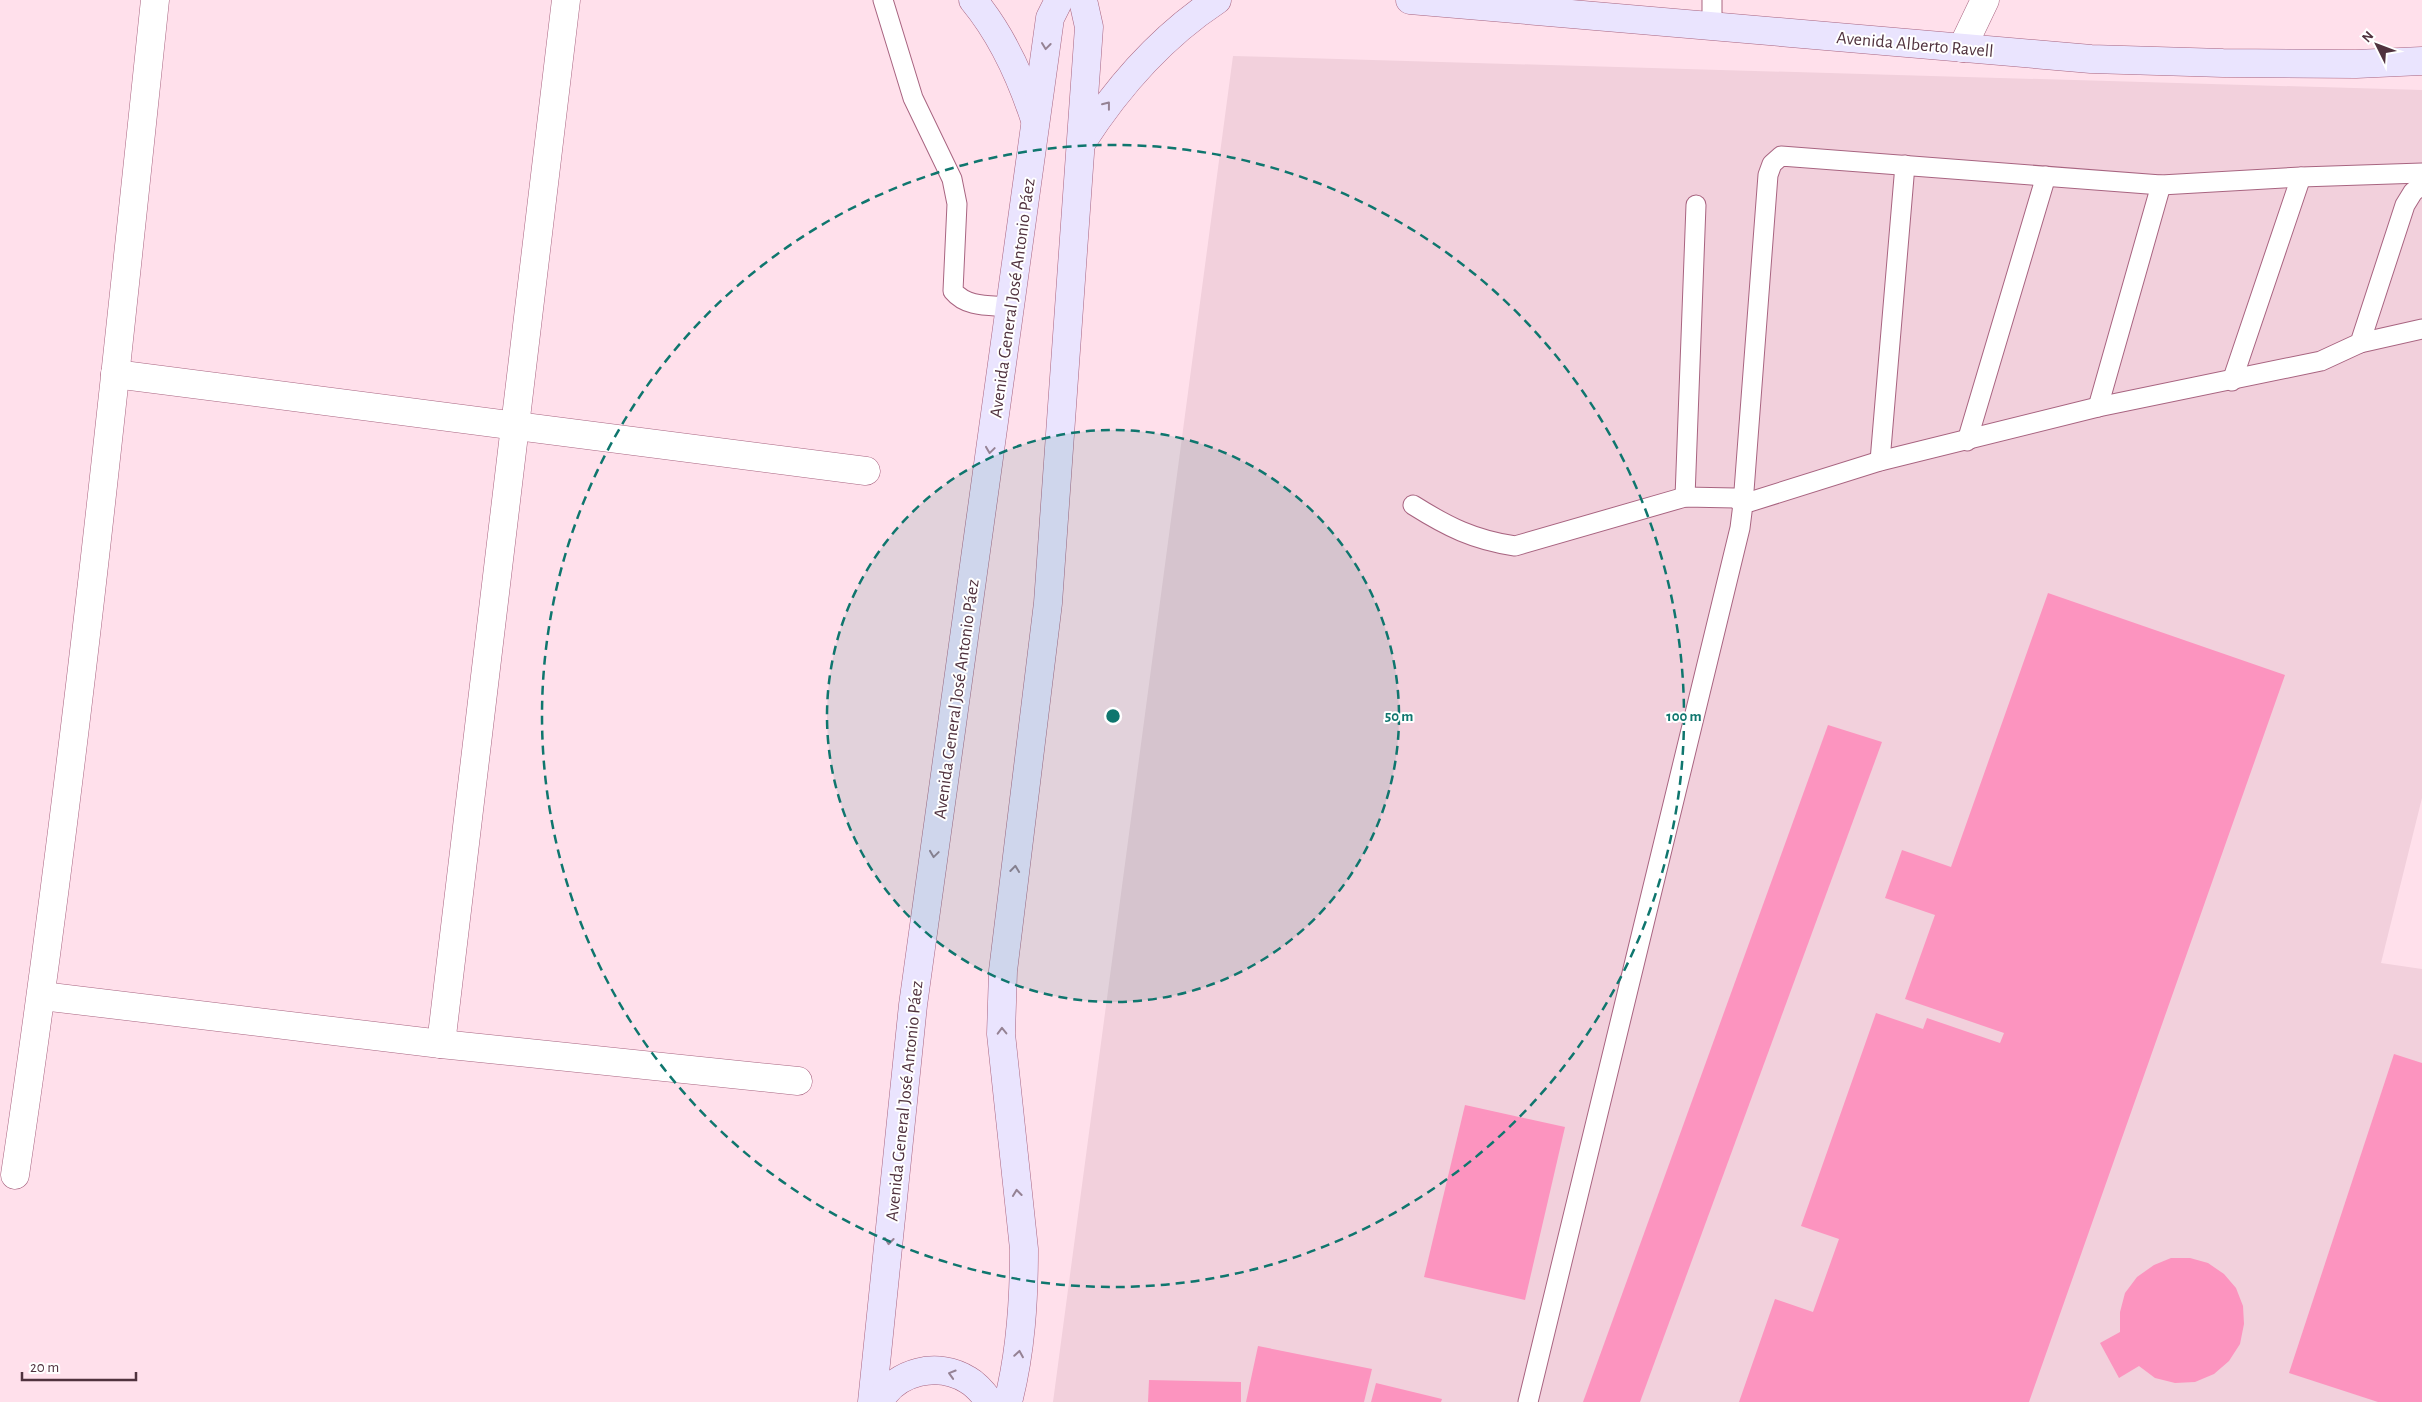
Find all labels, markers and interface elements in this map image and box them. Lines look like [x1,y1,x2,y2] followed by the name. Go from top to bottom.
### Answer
[2352,20,2402,70] north arrow
[1836,29,1994,61] street label: Avenida Alberto Ravell
[2360,29,2377,45] text: N
[1042,42,1052,51] one-way arrow
[1101,101,1110,111] one-way arrow
[987,177,1039,419] street label: Avenida General José Antonio Páez
[986,446,996,454] one-way arrow
[931,578,983,820] street label: Avenida General José Antonio Páez
[1104,707,1122,725] centre of rings
[1385,709,1413,724] text: 50 m
[1666,709,1702,724] text: 100 m
[929,850,940,858] one-way arrow
[1009,865,1020,873] one-way arrow
[883,980,927,1222] street label: Avenida General José Antonio Páez
[997,1027,1007,1034] one-way arrow
[1012,1188,1023,1196] one-way arrow
[884,1237,895,1245] one-way arrow
[22,1350,136,1382] scale bar
[1013,1350,1023,1359] one-way arrow
[30,1360,59,1375] text: 20 m
[948,1369,957,1379] one-way arrow

